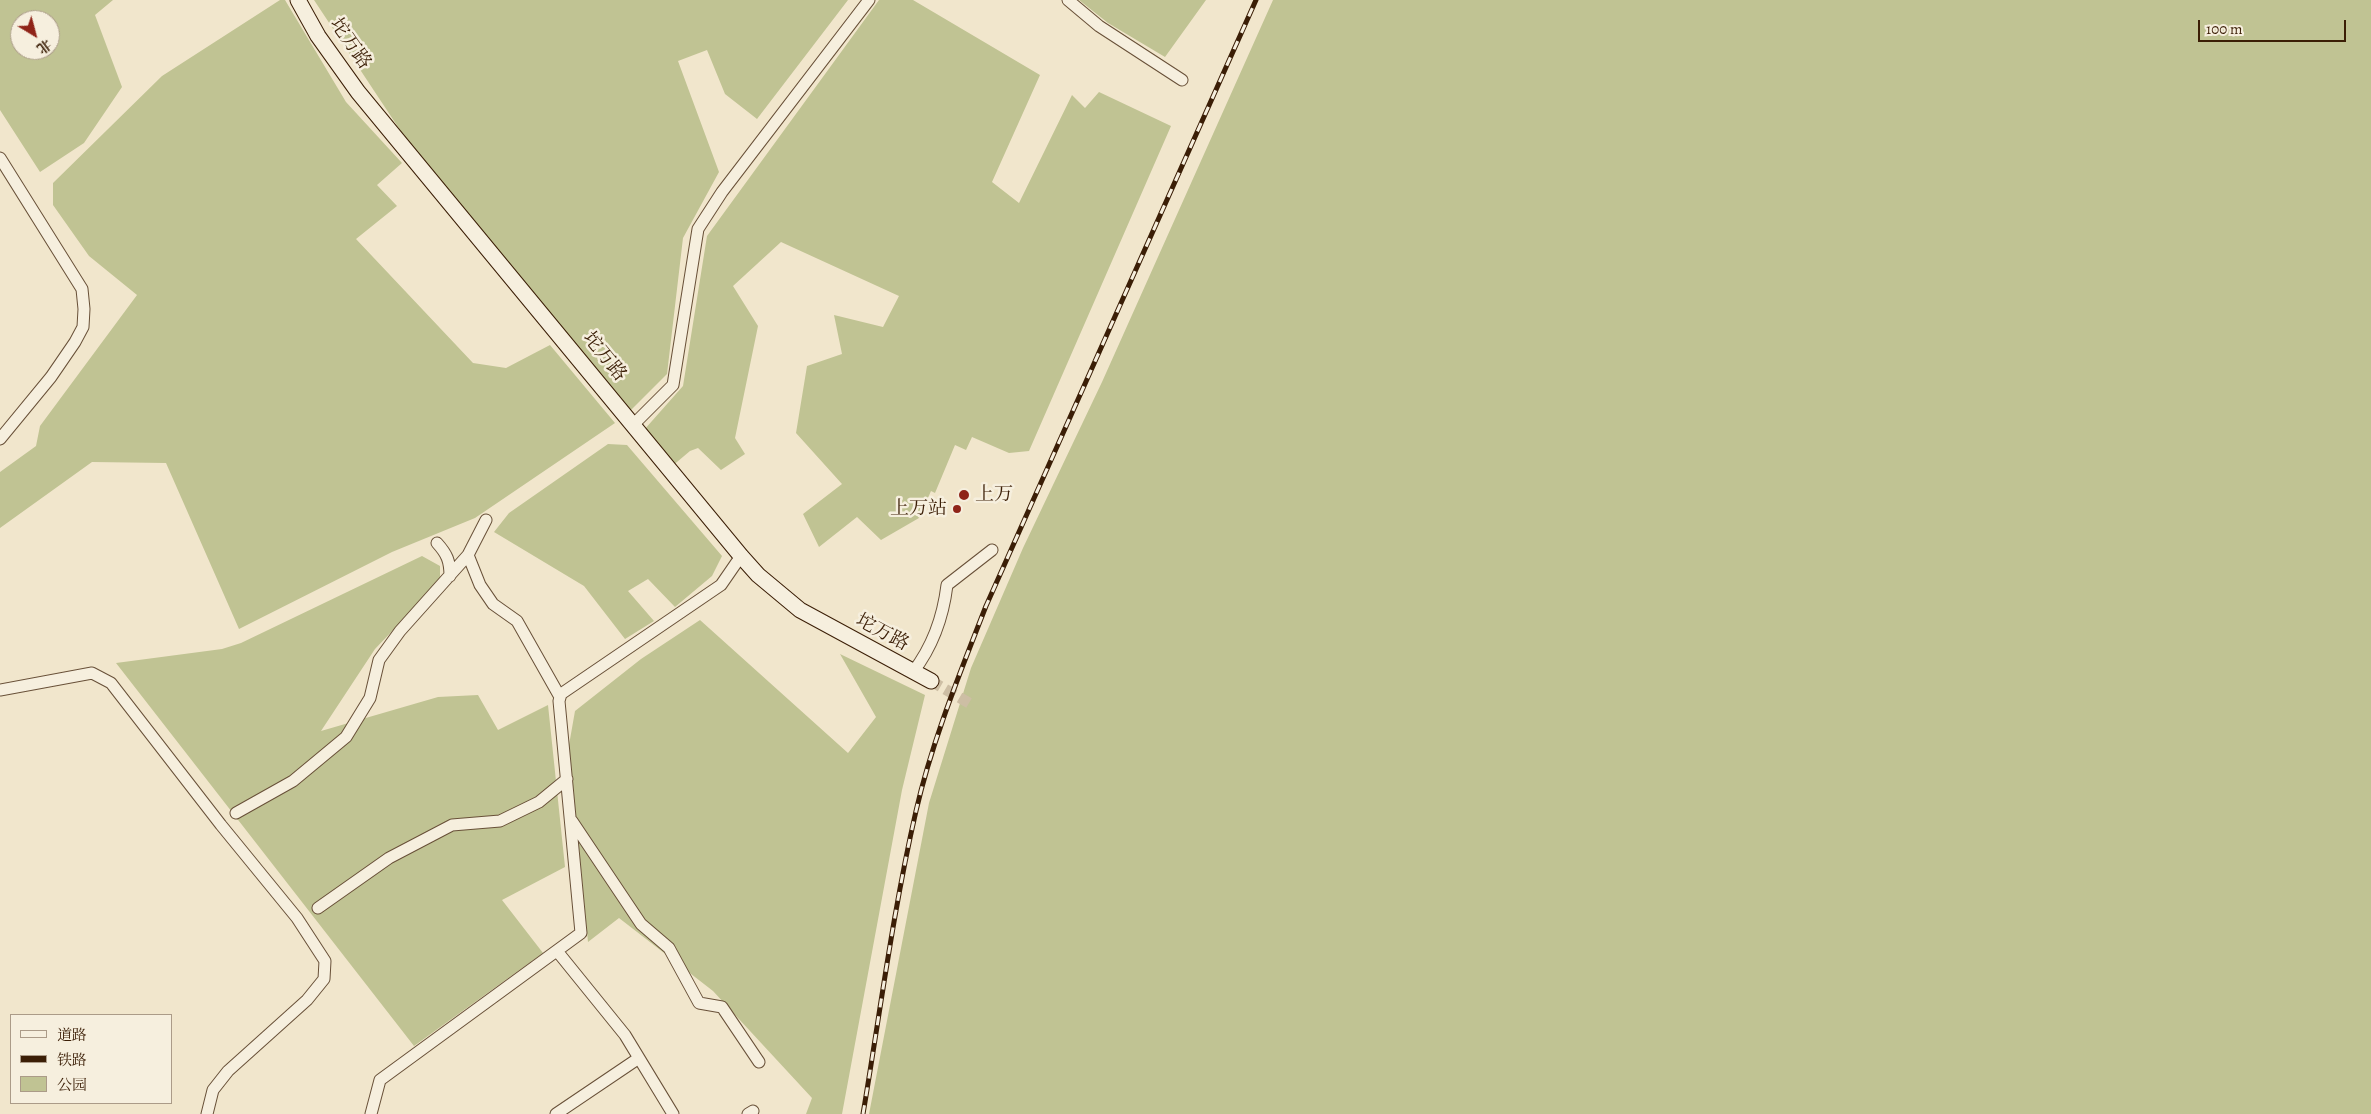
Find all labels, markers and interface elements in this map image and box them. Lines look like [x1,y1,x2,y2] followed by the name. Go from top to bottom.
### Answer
[10,10,60,60] north arrow
[2201,10,2348,42] scale bar
[324,14,376,74] street label: 坨万路
[2206,19,2243,39] text: 100 m
[32,35,55,58] text: 北
[577,328,631,386] street label: 坨万路
[975,484,1013,506] place label: 上万
[957,488,971,502] marker: 上万
[890,498,947,520] place label: 上万站
[951,503,963,515] marker: 上万站
[851,610,913,656] street label: 坨万路
[10,1014,172,1104] legend
[57,1025,87,1045] text: 道路
[57,1050,87,1070] text: 铁路
[57,1075,87,1095] text: 公园

